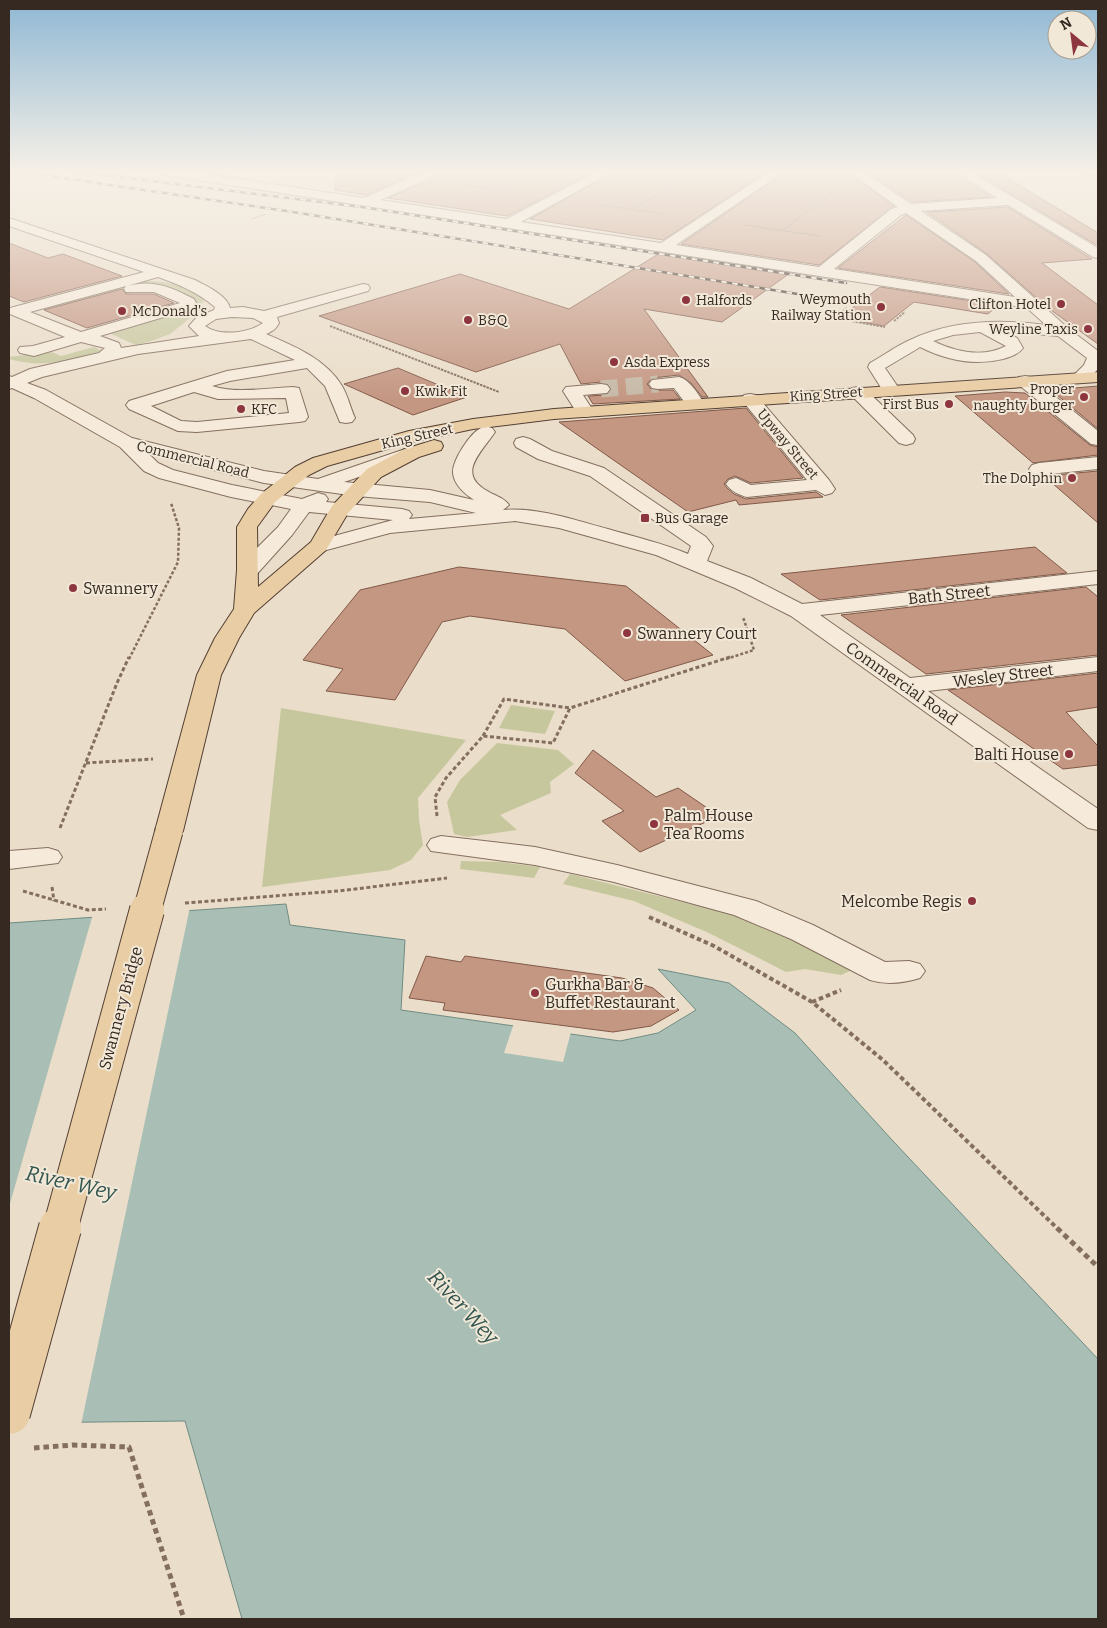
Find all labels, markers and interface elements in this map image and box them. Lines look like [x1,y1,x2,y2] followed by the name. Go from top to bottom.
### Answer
[1047,10,1097,60] north arrow
[1057,14,1075,34] text: N
[771,291,871,324] place label: Weymouth Railway Station
[696,292,752,309] place label: Halfords
[680,294,692,306] marker: Halfords
[969,296,1051,313] place label: Clifton Hotel
[1055,298,1067,310] marker: Clifton Hotel
[875,301,887,313] marker: Weymouth Railway Station
[132,303,207,320] place label: McDonald's
[116,305,128,317] marker: McDonald's
[478,312,509,329] place label: B&Q
[462,314,474,326] marker: B&Q
[989,321,1078,338] place label: Weyline Taxis
[1082,323,1094,335] marker: Weyline Taxis
[624,354,710,371] place label: Asda Express
[608,356,620,368] marker: Asda Express
[973,381,1074,414] place label: Proper naughty burger
[415,383,467,400] place label: Kwik Fit
[789,383,863,406] street label: King Street
[399,385,411,397] marker: Kwik Fit
[1078,391,1090,403] marker: Proper naughty burger
[882,396,939,413] place label: First Bus
[943,398,955,410] marker: First Bus
[251,401,277,418] place label: KFC
[235,403,247,415] marker: KFC
[753,406,822,483] street label: Upway Street
[380,420,455,453] street label: King Street
[135,437,251,482] street label: Commercial Road
[983,470,1062,487] place label: The Dolphin
[1066,472,1078,484] marker: The Dolphin
[655,510,728,527] place label: Bus Garage
[639,512,651,524] marker: Bus Garage
[83,579,159,598] place label: Swannery
[907,581,991,608] street label: Bath Street
[67,582,79,594] marker: Swannery
[637,624,757,643] place label: Swannery Court
[621,627,633,639] marker: Swannery Court
[842,638,962,729] street label: Commercial Road
[952,660,1055,691] street label: Wesley Street
[974,745,1059,764] place label: Balti House
[1063,748,1075,760] marker: Balti House
[664,806,753,843] place label: Palm House Tea Rooms
[648,818,660,830] marker: Palm House Tea Rooms
[841,892,962,911] place label: Melcombe Regis
[966,895,978,907] marker: Melcombe Regis
[95,944,146,1072] street label: Swannery Bridge
[545,975,676,1012] place label: Gurkha Bar & Buffet Restaurant
[529,987,541,999] marker: Gurkha Bar & Buffet Restaurant
[23,1160,120,1206] water label: River Wey
[422,1264,505,1351] water label: River Wey

